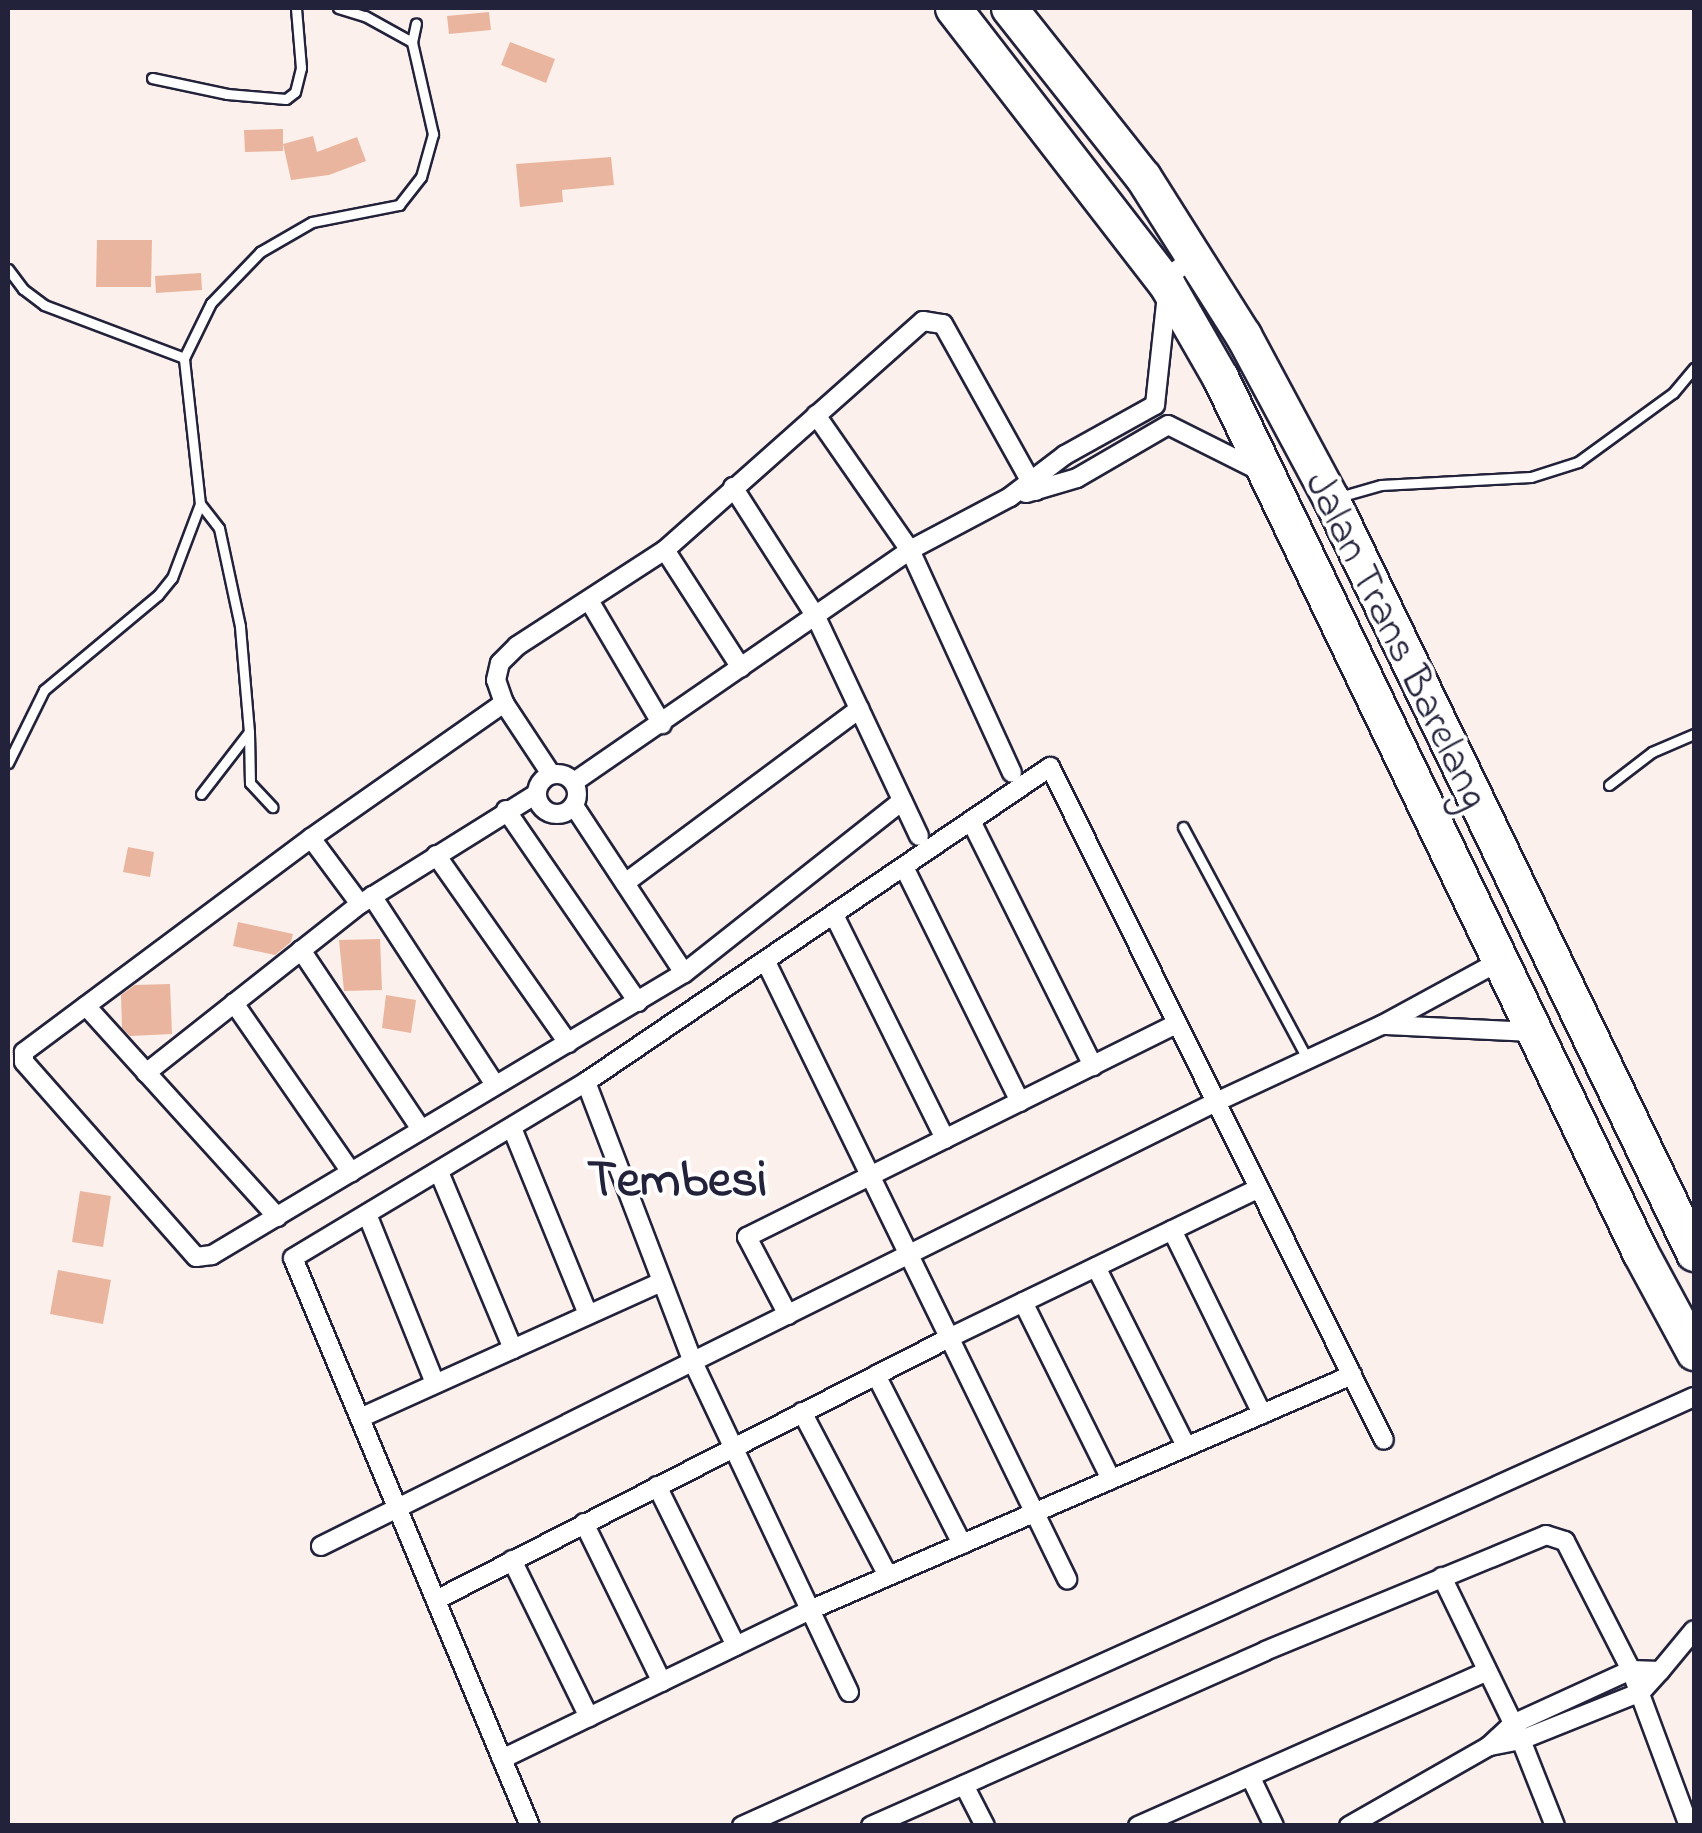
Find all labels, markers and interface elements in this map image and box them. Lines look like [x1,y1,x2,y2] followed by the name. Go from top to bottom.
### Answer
[1292,464,1498,818] street label: Jalan Trans Barelang
[587,1152,767,1214] district label: Tembesi

